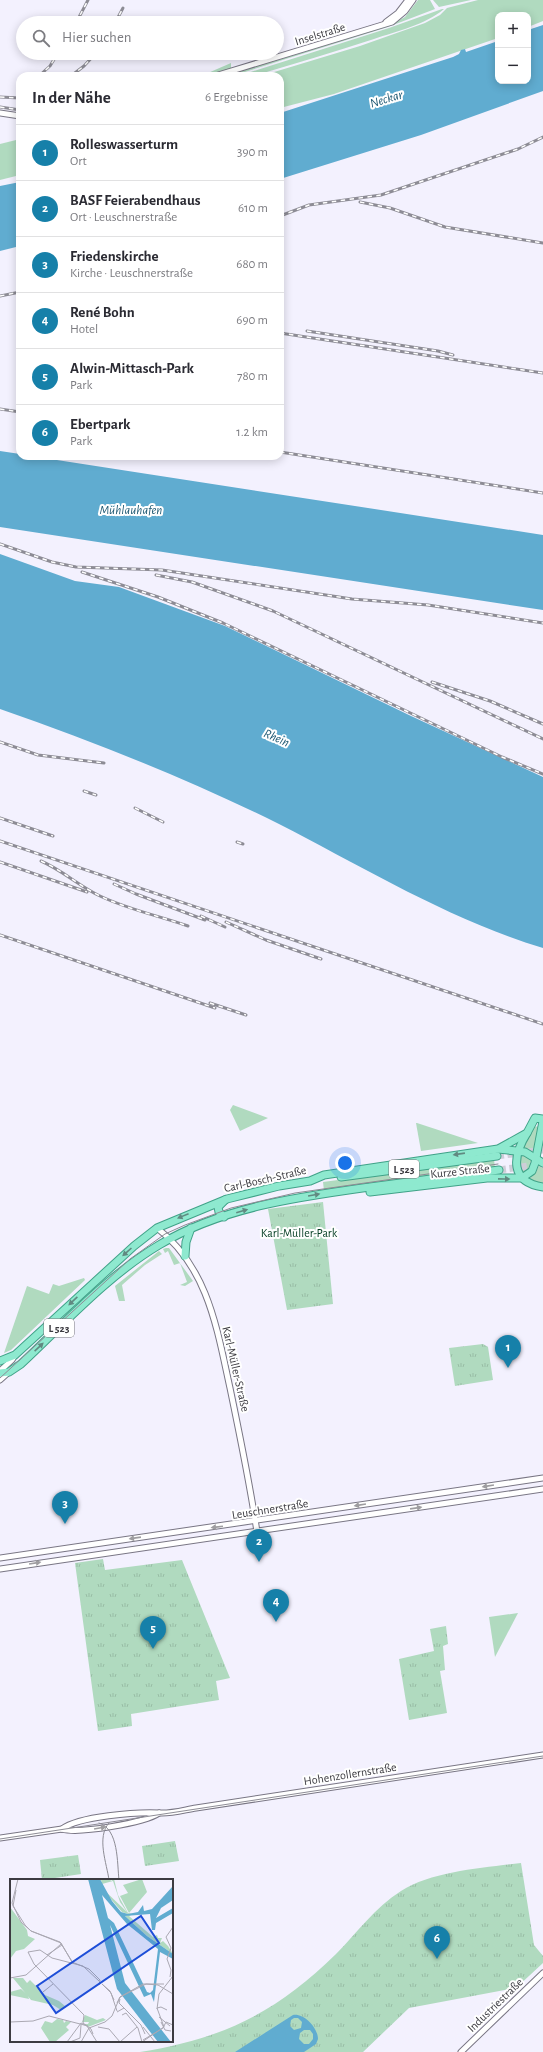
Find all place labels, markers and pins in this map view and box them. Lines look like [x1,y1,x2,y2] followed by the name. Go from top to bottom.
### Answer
[495,1335,521,1368] pin: 1
[52,1491,78,1524] pin: 3
[246,1529,272,1562] pin: 2
[263,1589,289,1622] pin: 4
[140,1616,166,1649] pin: 5
[424,1926,450,1959] pin: 6

